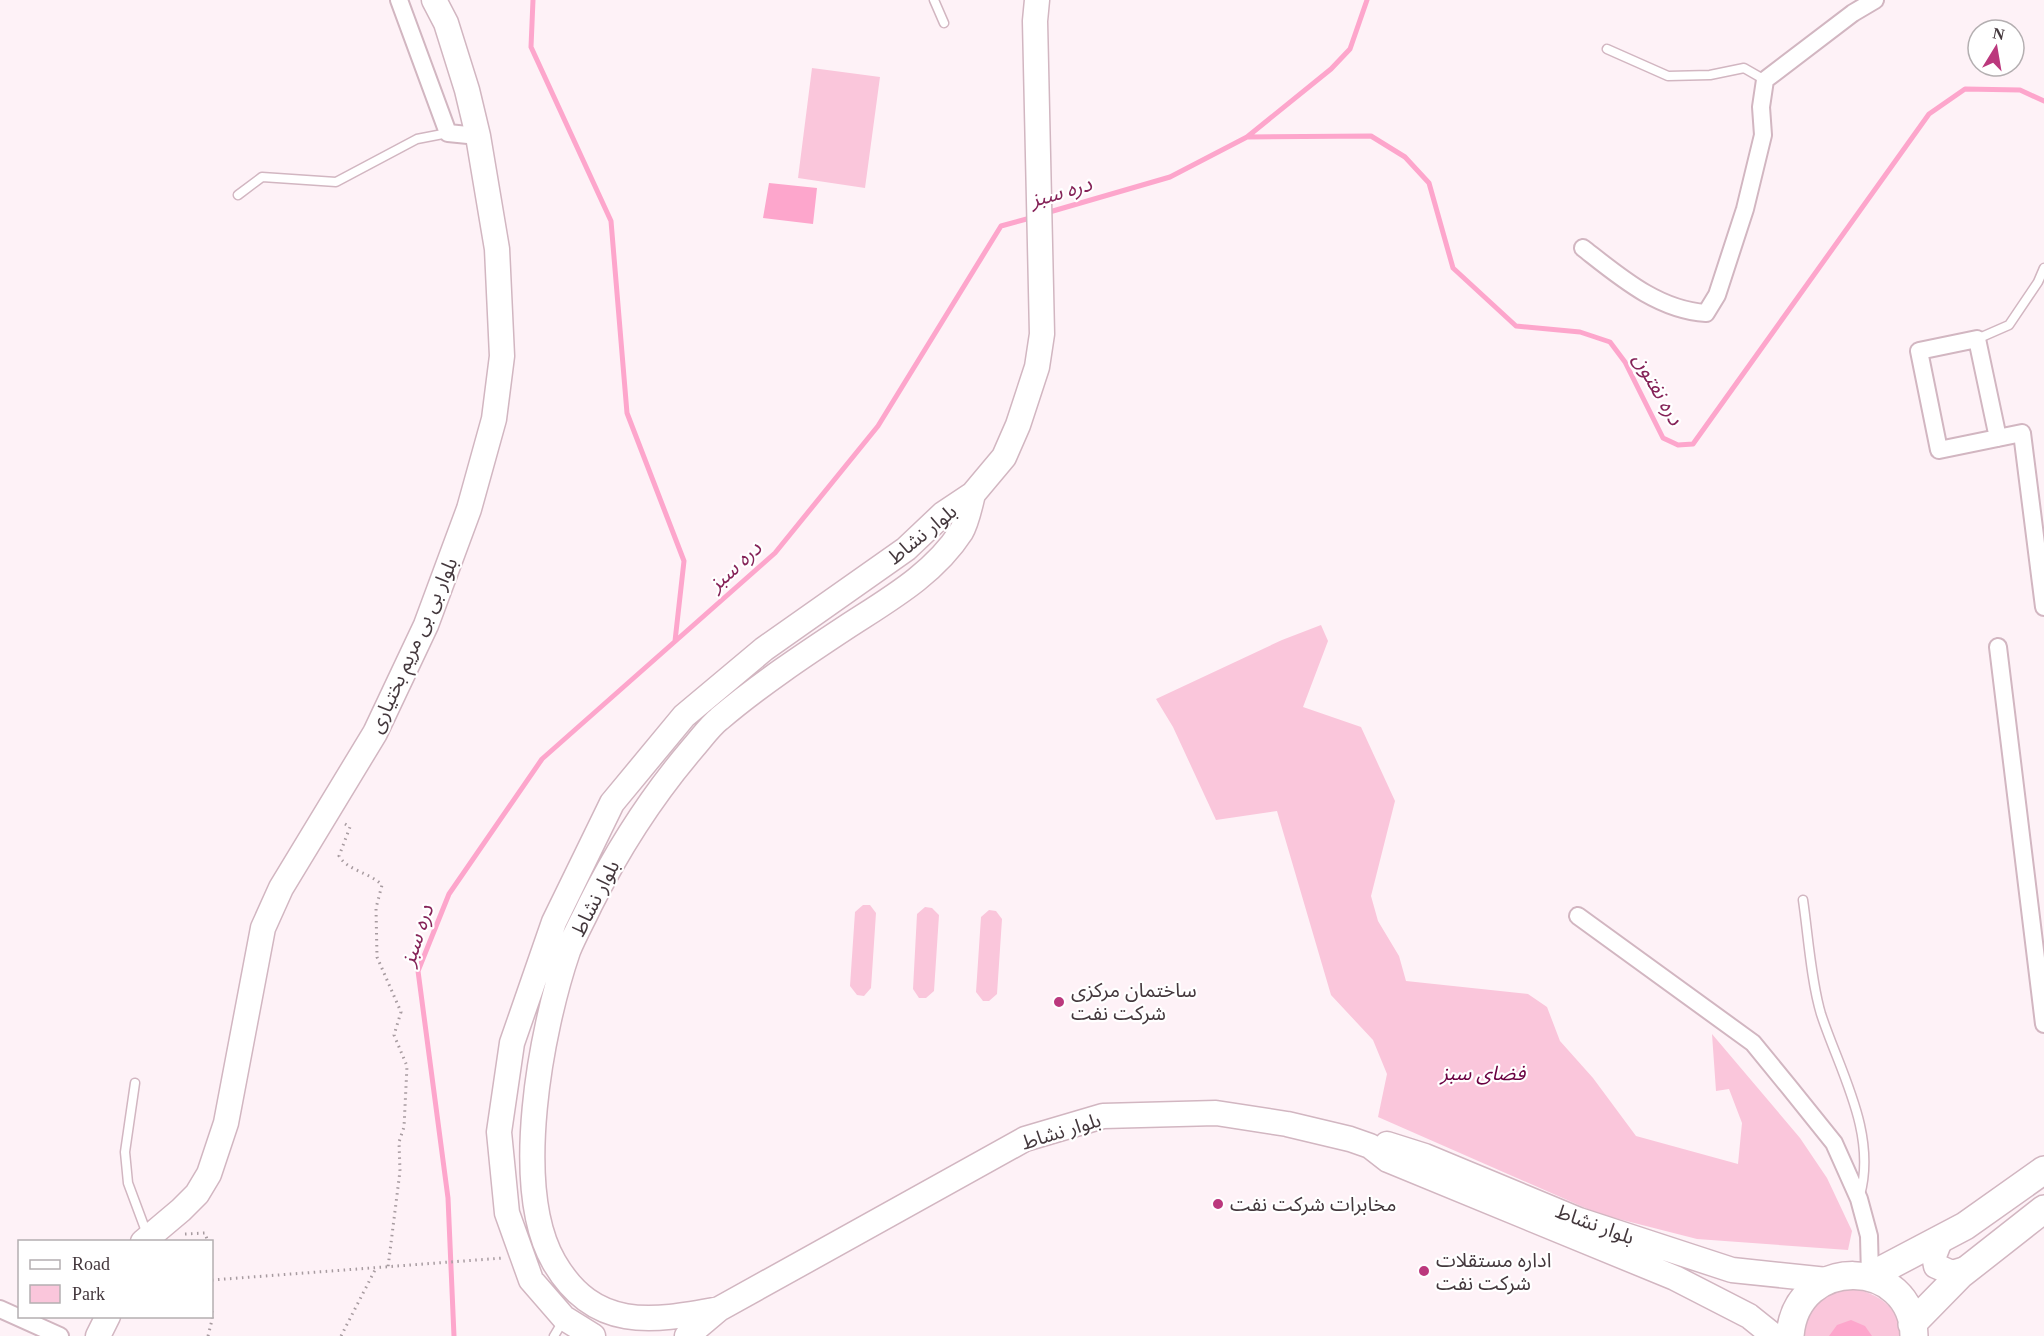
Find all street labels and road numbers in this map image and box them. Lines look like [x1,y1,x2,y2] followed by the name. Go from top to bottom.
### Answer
[883,500,961,569] street label: بلوار نشاط
[364,554,465,738] street label: بلوار بی بی مریم بختیاری
[567,857,624,940] street label: بلوار نشاط
[1019,1109,1104,1154] street label: بلوار نشاط
[1552,1200,1637,1249] street label: بلوار نشاط

